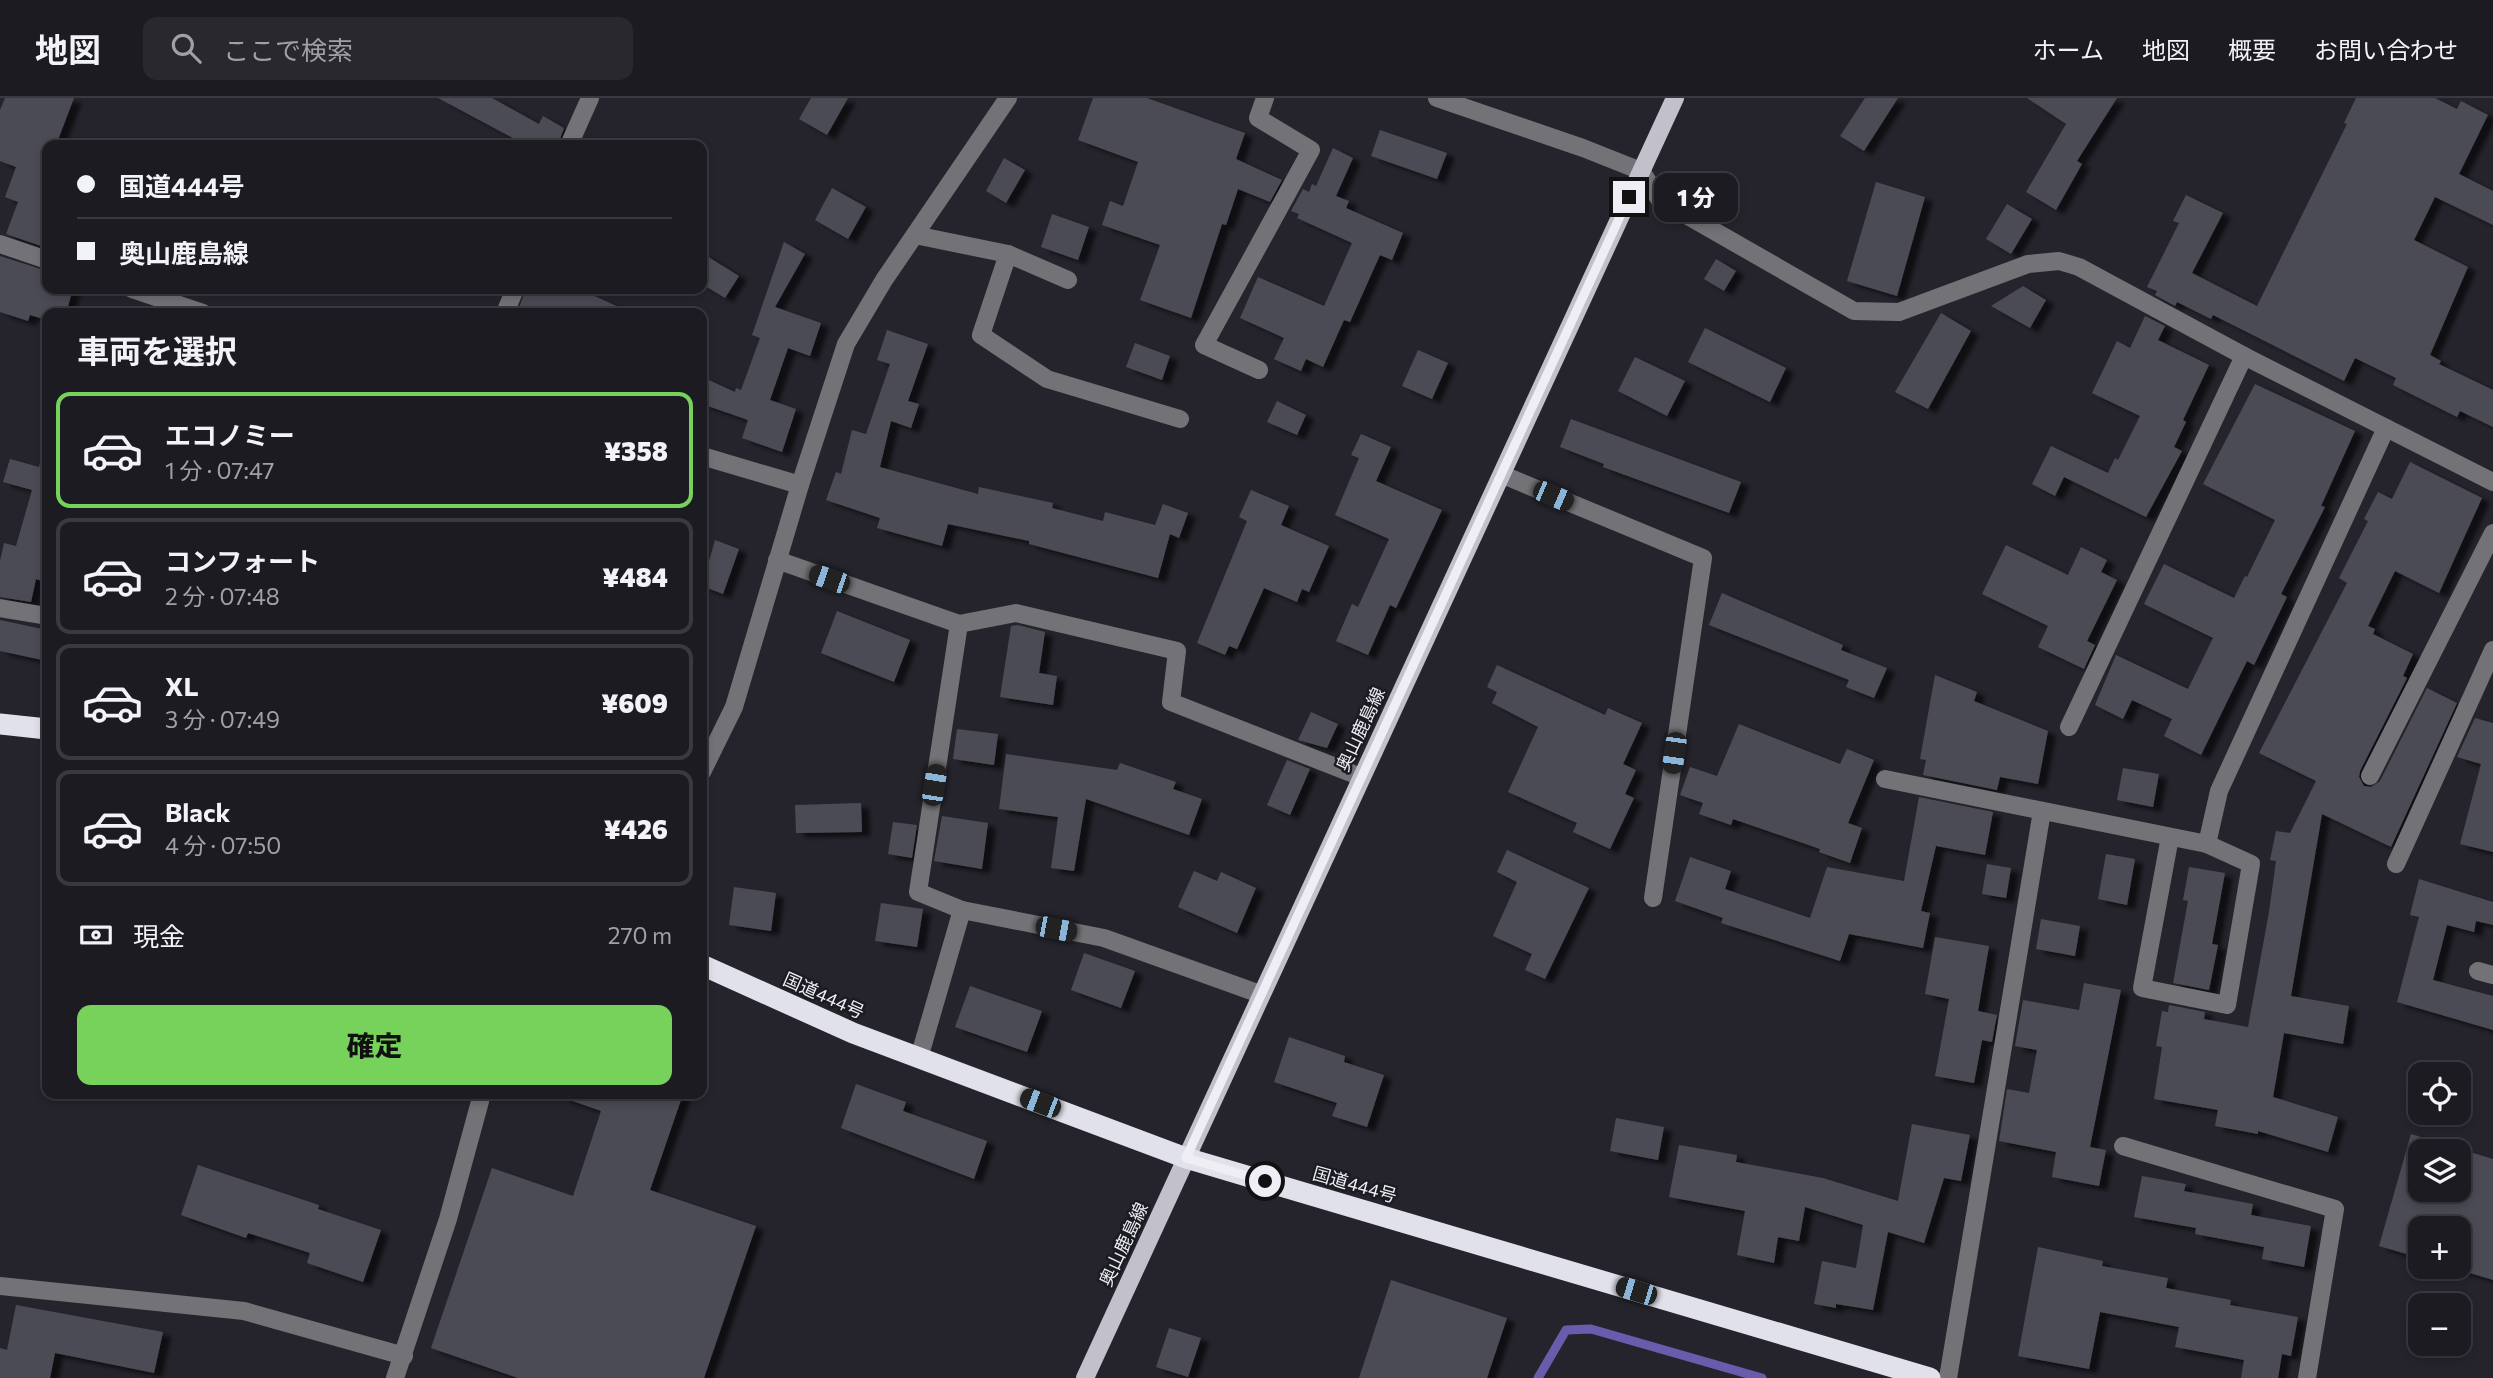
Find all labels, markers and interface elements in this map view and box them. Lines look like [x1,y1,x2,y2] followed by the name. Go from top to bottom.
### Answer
[143,17,633,80] search box
[35,28,101,69] text: 地図
[167,29,205,67] icon: search
[223,34,353,65] text: ここで検索
[2033,35,2104,64] text: ホーム
[2142,35,2190,64] text: 地図
[2228,35,2276,64] text: 概要
[2314,35,2458,64] text: お問い合わせ
[119,170,245,201] text: 国道444号
[1654,172,1738,222] callout: 1 分
[1613,181,1645,213] route end
[1677,183,1715,211] text: 1 分
[119,237,249,268] text: 奥山鹿島線
[77,330,237,370] text: 車両を選択
[81,419,144,482] icon: car
[165,419,295,450] text: エコノミー
[604,435,668,466] text: ¥358
[165,456,274,484] text: 1 分 · 07:47
[1530,478,1577,514] car
[81,545,144,608] icon: car
[165,545,320,576] text: コンフォート
[602,561,668,592] text: ¥484
[806,562,853,596] car
[165,582,280,610] text: 2 分 · 07:48
[165,670,199,701] text: XL
[81,671,144,734] icon: car
[1331,684,1389,774] street label: 奥山鹿島線
[601,687,668,718] text: ¥609
[165,705,280,733] text: 3 分 · 07:49
[1661,731,1688,775] car
[921,763,948,807] car
[165,796,231,827] text: Black
[81,797,144,860] icon: car
[604,813,668,844] text: ¥426
[165,831,281,859] text: 4 分 · 07:50
[1034,915,1079,943] car
[77,916,115,954] icon: cash
[133,920,185,951] text: 現金
[608,921,672,949] text: 270 m
[780,967,868,1023] street label: 国道444号
[77,1005,672,1085] button: 確定
[2408,1062,2471,1356] map controls
[2408,1062,2471,1125] button: locate
[1017,1086,1064,1120] car
[2408,1139,2471,1202] button: layers
[1310,1162,1400,1206] street label: 国道444号
[1249,1165,1281,1197] route start
[1094,1199,1152,1289] street label: 奥山鹿島線
[2408,1216,2471,1279] button: +
[1613,1275,1660,1307] car
[2408,1293,2471,1356] button: −

